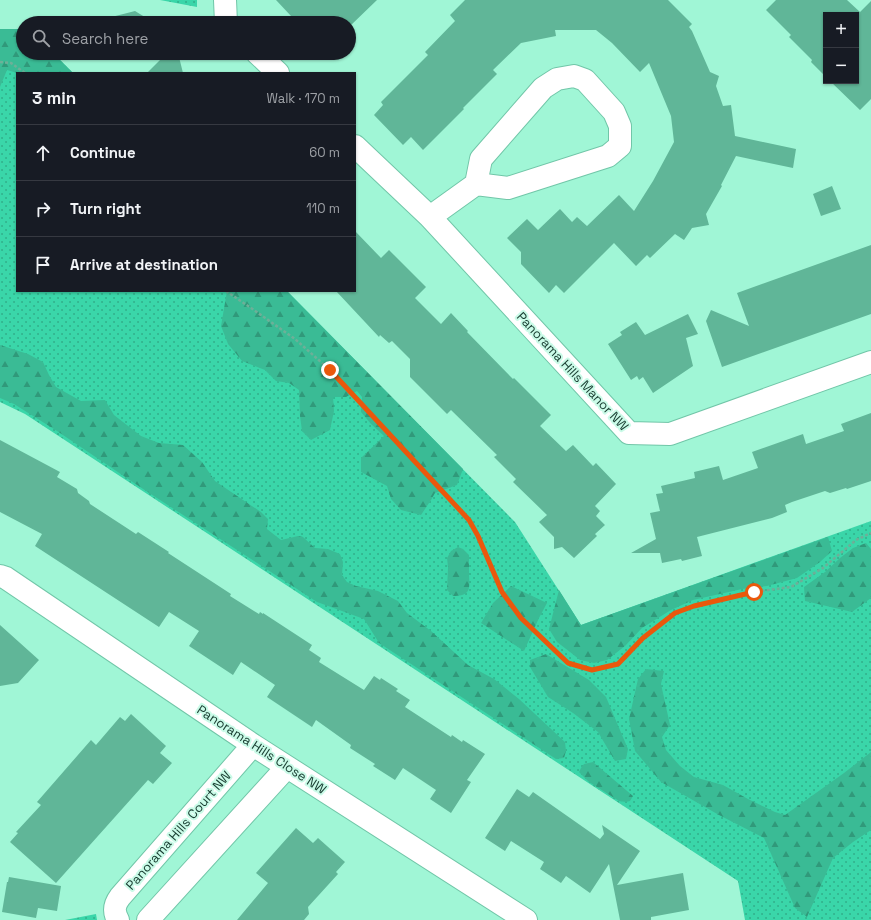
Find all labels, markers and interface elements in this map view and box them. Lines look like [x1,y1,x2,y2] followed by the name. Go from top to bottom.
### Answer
[823,12,859,84] map controls
[823,12,859,48] button: +
[16,16,356,60] search box
[30,27,52,49] icon: search
[62,29,148,48] text: Search here
[823,48,859,84] button: −
[32,87,76,109] text: 3 min
[266,90,340,107] text: Walk · 170 m
[32,142,54,164] icon: ahead
[70,143,136,162] text: Continue
[309,144,340,161] text: 60 m
[32,198,54,220] icon: right
[70,199,141,218] text: Turn right
[306,200,340,217] text: 110 m
[32,254,54,276] icon: arrive
[70,255,218,274] text: Arrive at destination
[513,308,632,434] street label: Panorama Hills Manor NW
[321,361,339,379] route end
[745,583,763,601] route start
[194,701,330,798] street label: Panorama Hills Close NW
[122,767,235,893] street label: Panorama Hills Court NW

